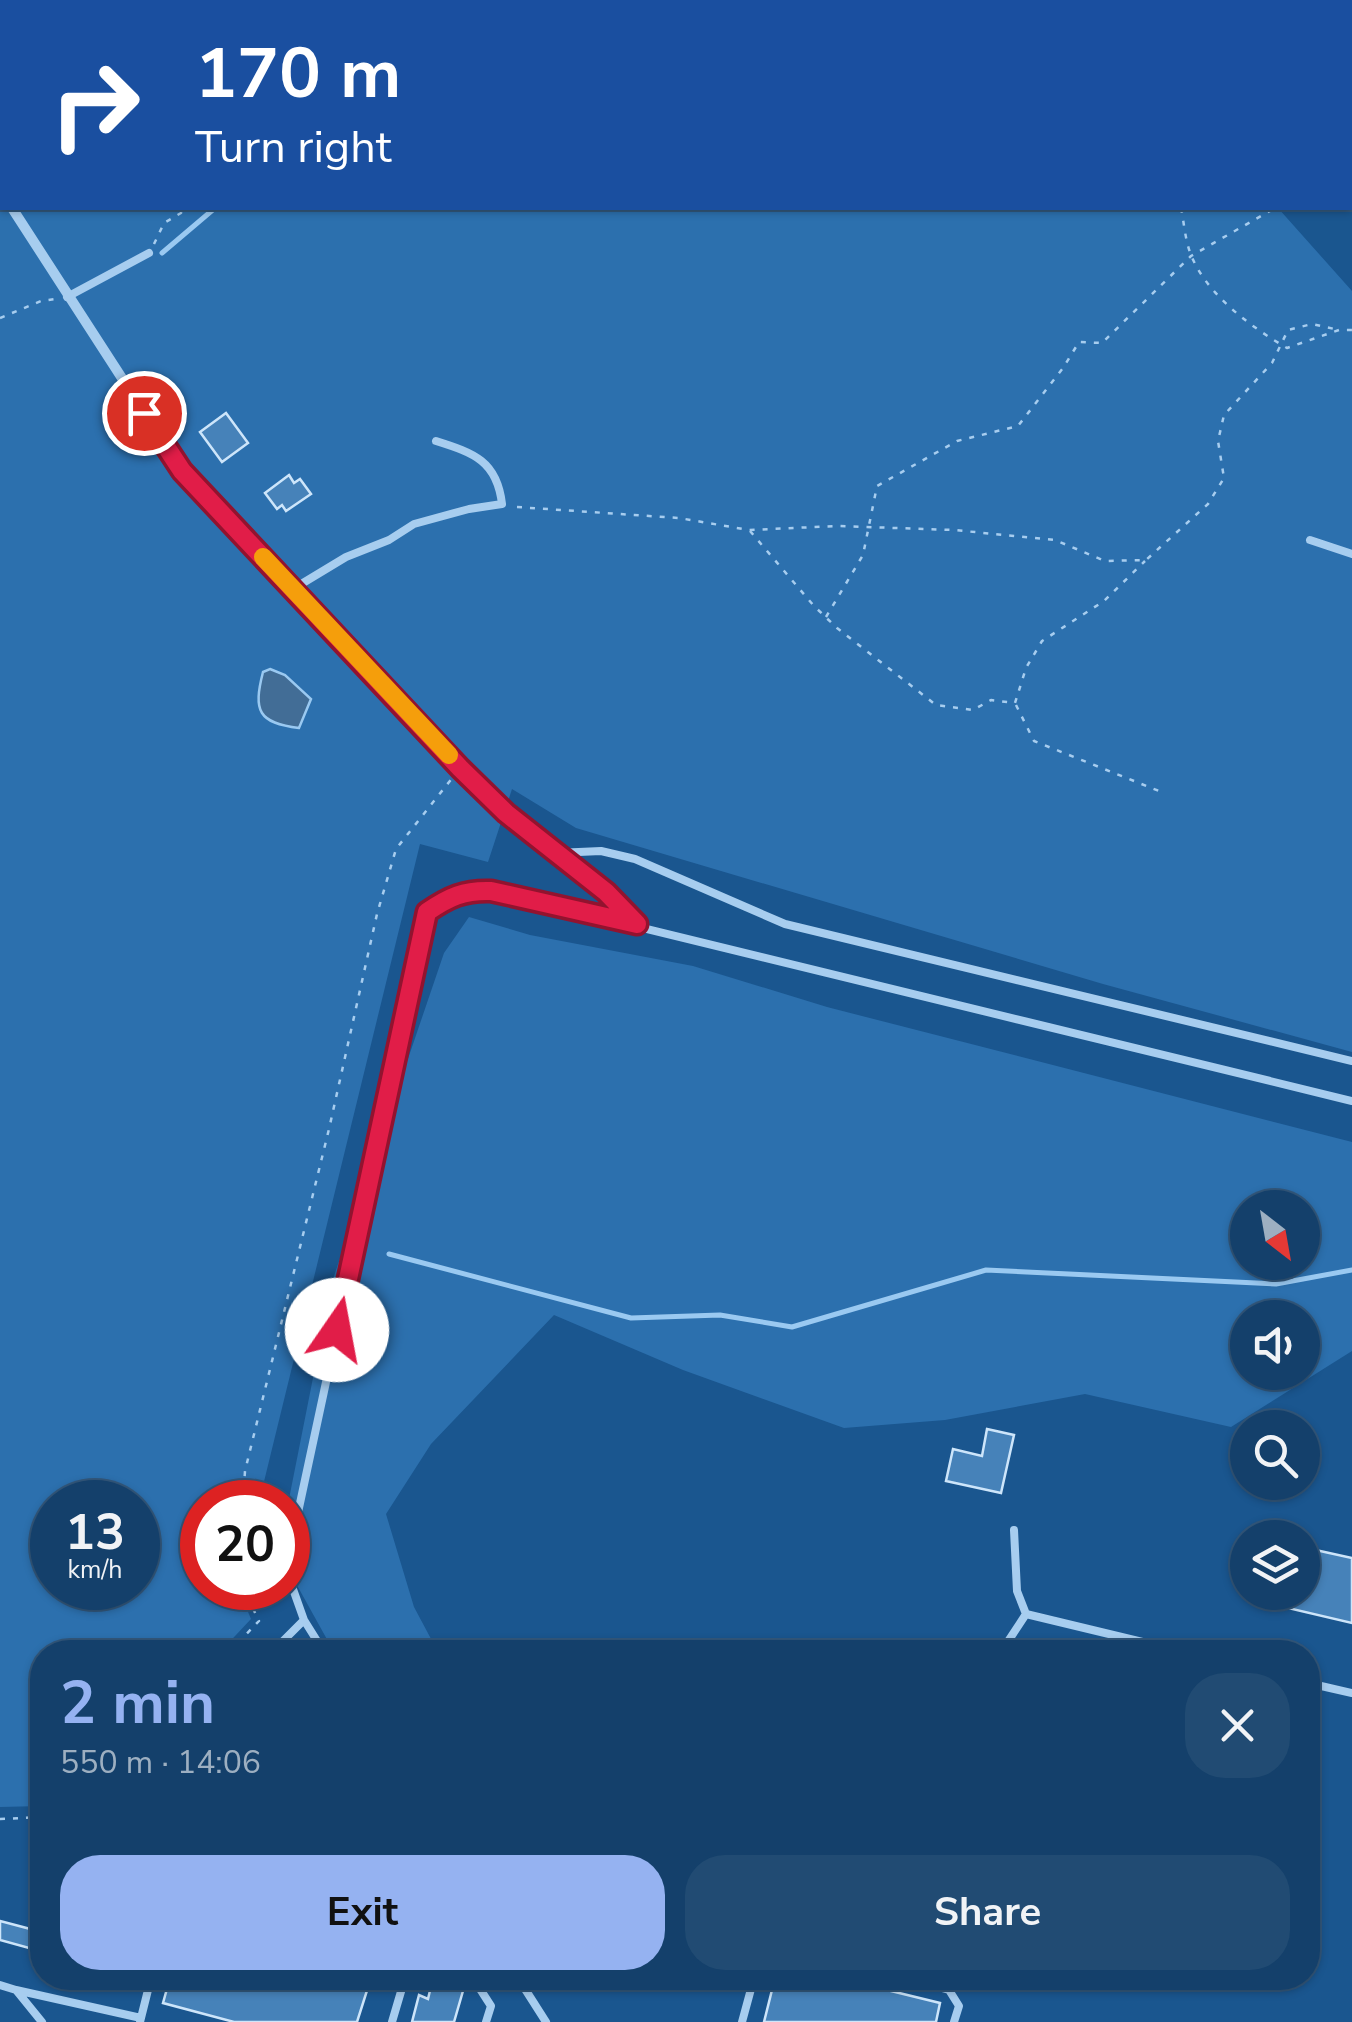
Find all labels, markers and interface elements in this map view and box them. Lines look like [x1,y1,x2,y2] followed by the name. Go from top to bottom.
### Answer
[195,26,401,122] text: 170 m
[30,40,160,170] icon: right
[195,117,392,178] text: Turn right
[102,371,187,456] pin
[117,386,172,441] icon: arrive
[1230,1190,1320,1280] north arrow
[1230,1190,1320,1610] map controls
[285,1278,389,1382] position arrow
[1230,1300,1320,1390] button: sound
[1230,1410,1320,1500] button: search
[180,1480,310,1610] speed limit sign: 20
[65,1498,125,1567] text: 13
[1230,1520,1320,1610] button: layers
[67,1553,123,1587] text: km/h
[60,1662,215,1744] text: 2 min
[1185,1673,1290,1778] button: close
[60,1741,261,1784] text: 550 m · 14:06
[60,1855,665,1970] button: Exit
[685,1855,1290,1970] button: Share

